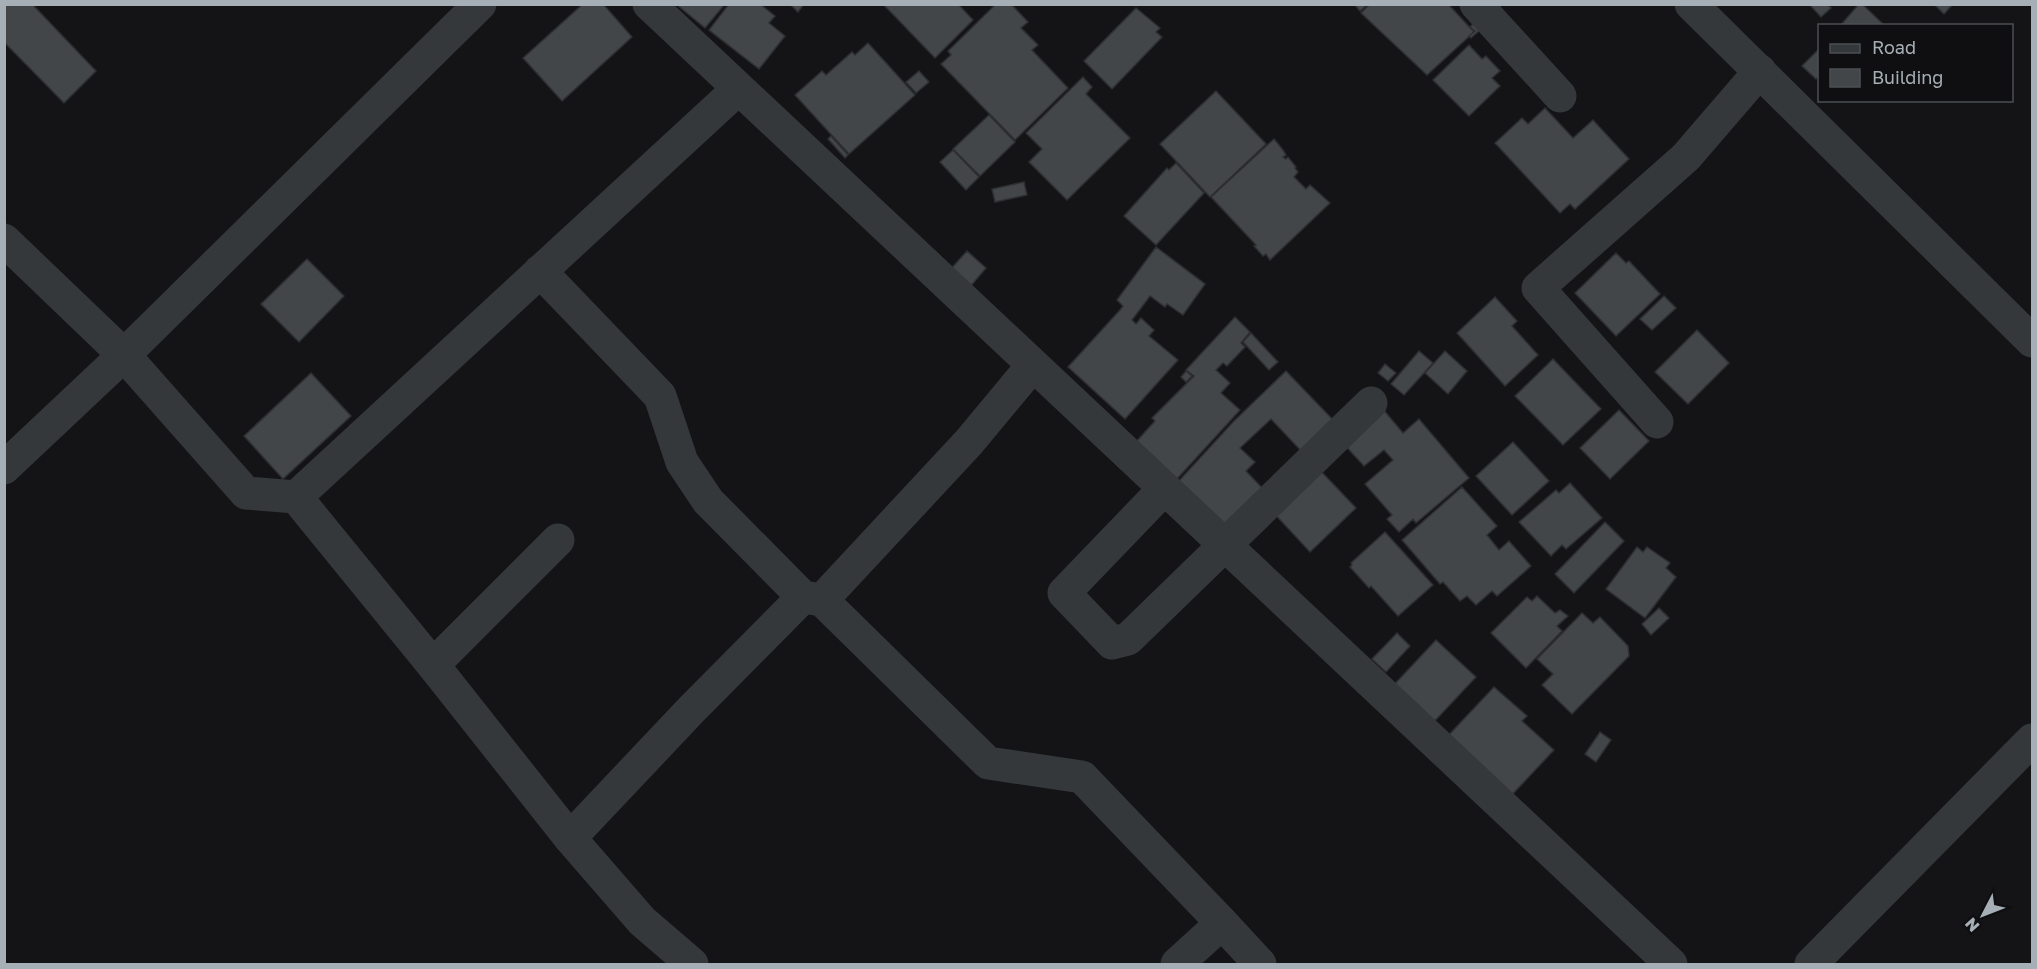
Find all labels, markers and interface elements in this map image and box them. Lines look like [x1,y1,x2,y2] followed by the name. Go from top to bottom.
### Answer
[1818,24,2013,102] legend
[1872,36,1916,58] text: Road
[1872,66,1943,88] text: Building
[1953,885,2013,945] north arrow
[1960,914,1983,936] text: N

